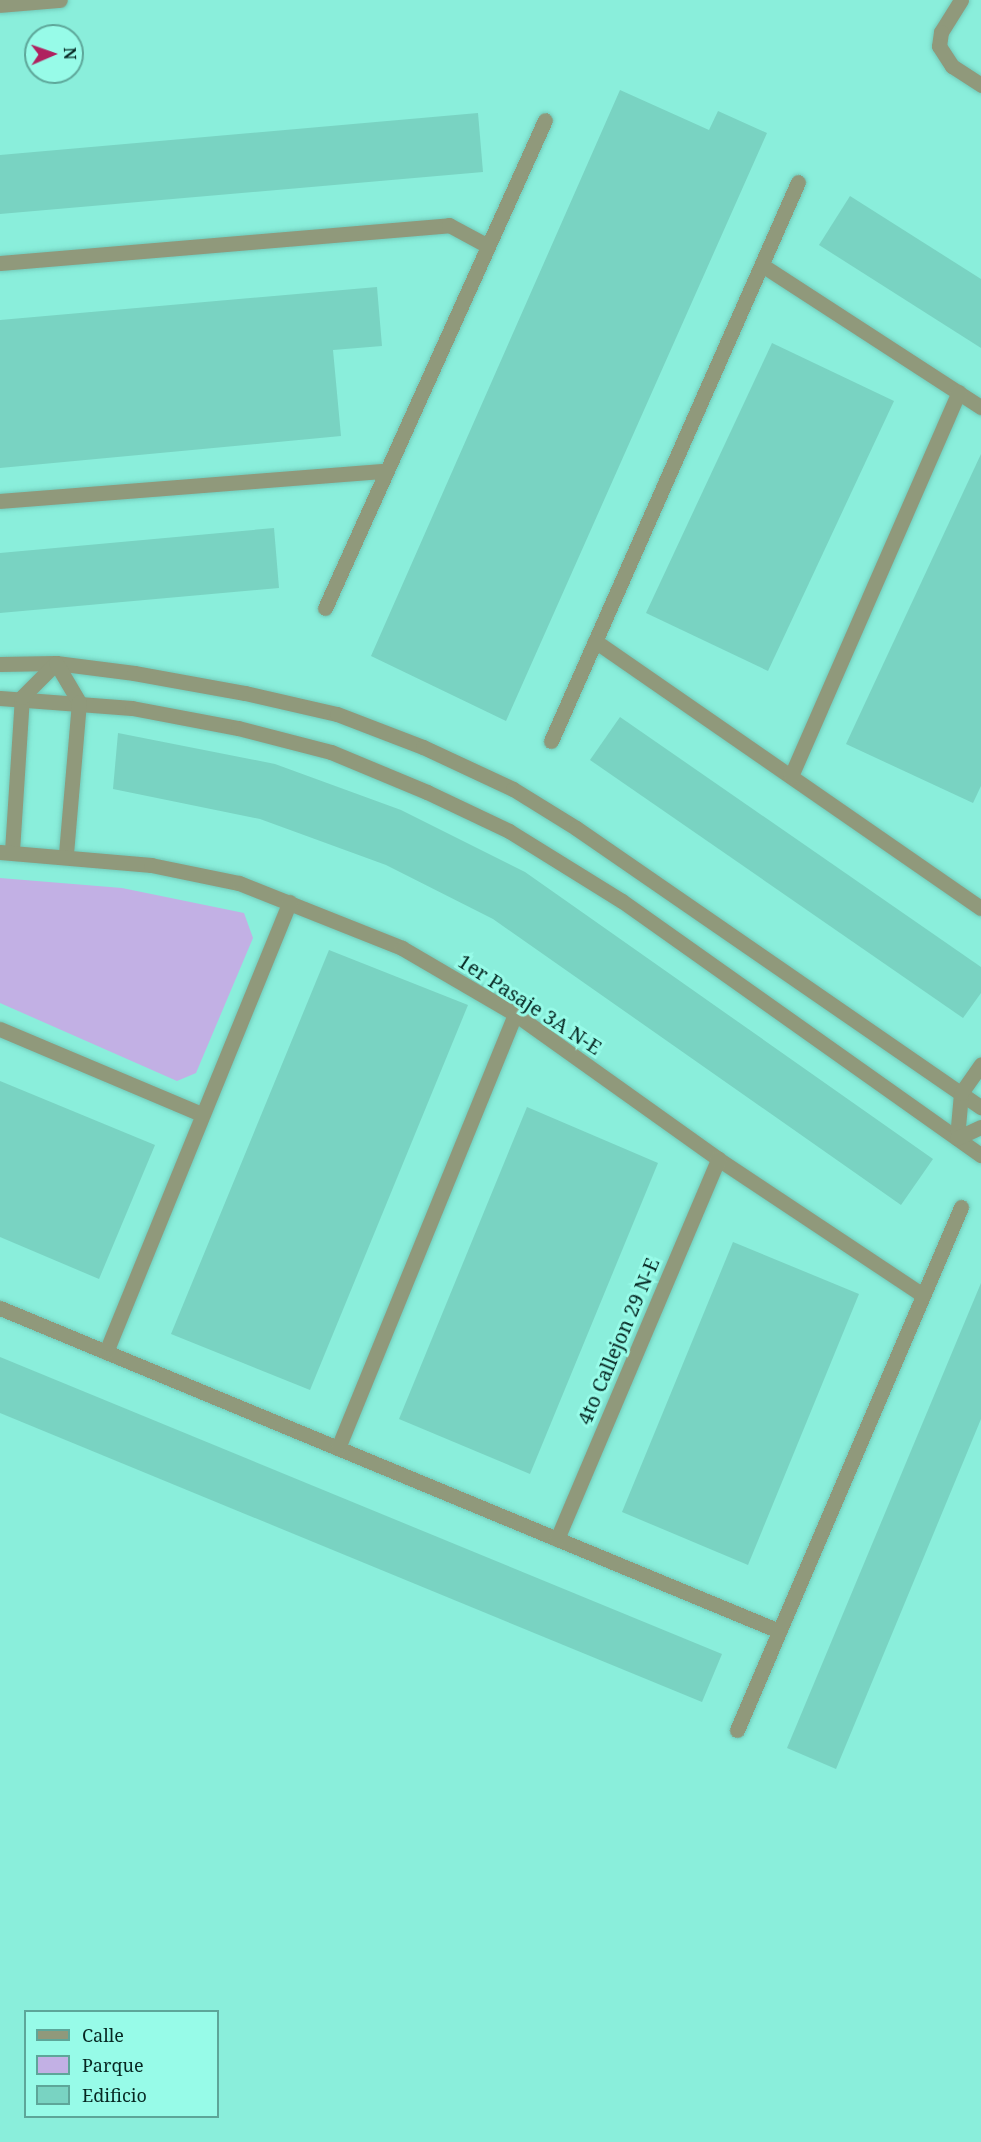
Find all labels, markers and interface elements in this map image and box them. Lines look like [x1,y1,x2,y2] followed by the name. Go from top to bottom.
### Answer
[24,24,84,84] north arrow
[59,47,81,60] text: N
[454,949,606,1059] street label: 1er Pasaje 3A N-E
[572,1254,664,1428] street label: 4to Callejon 29 N-E
[24,2010,219,2118] legend
[82,2023,124,2047] text: Calle
[82,2053,144,2077] text: Parque
[82,2083,147,2107] text: Edificio

